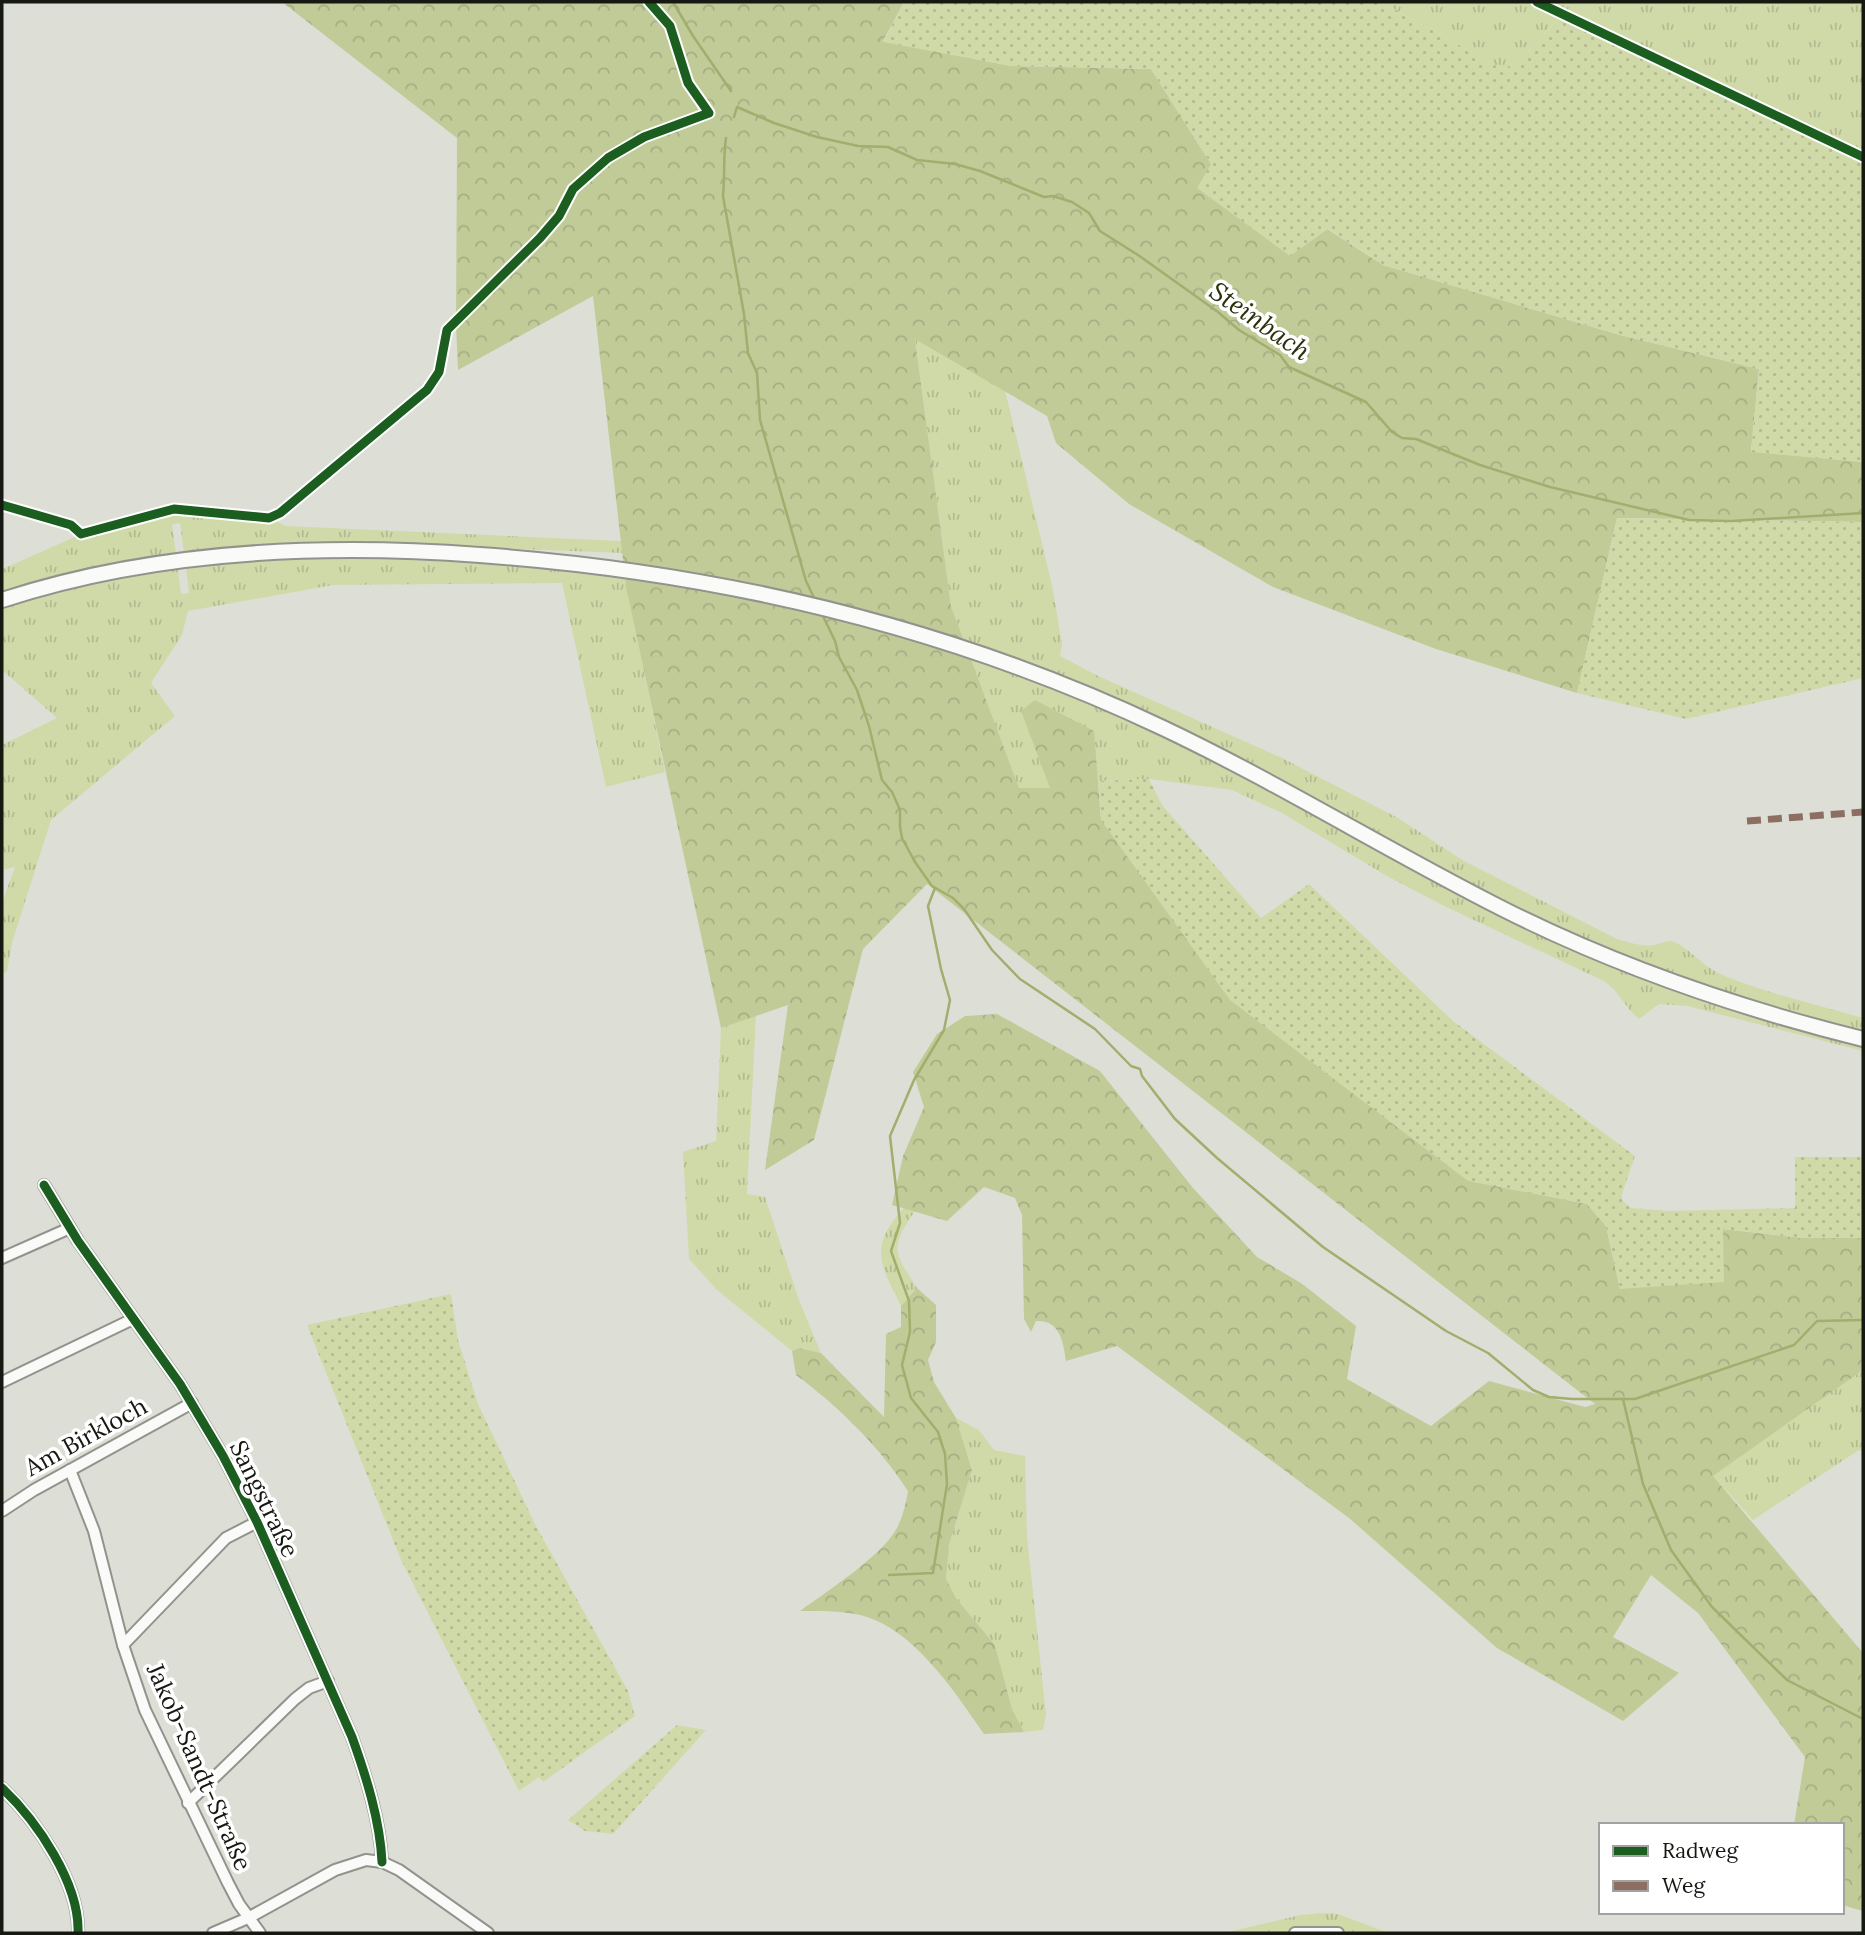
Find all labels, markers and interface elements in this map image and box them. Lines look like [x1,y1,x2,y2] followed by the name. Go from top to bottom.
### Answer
[1203,274,1317,367] water label: Steinbach
[18,1390,152,1483] street label: Am Birkloch
[223,1435,306,1562] street label: Sangstraße
[139,1658,259,1875] street label: Jakob-Sandt-Straße
[1599,1823,1844,1914] legend
[1662,1837,1738,1864] text: Radweg
[1662,1872,1705,1899] text: Weg

